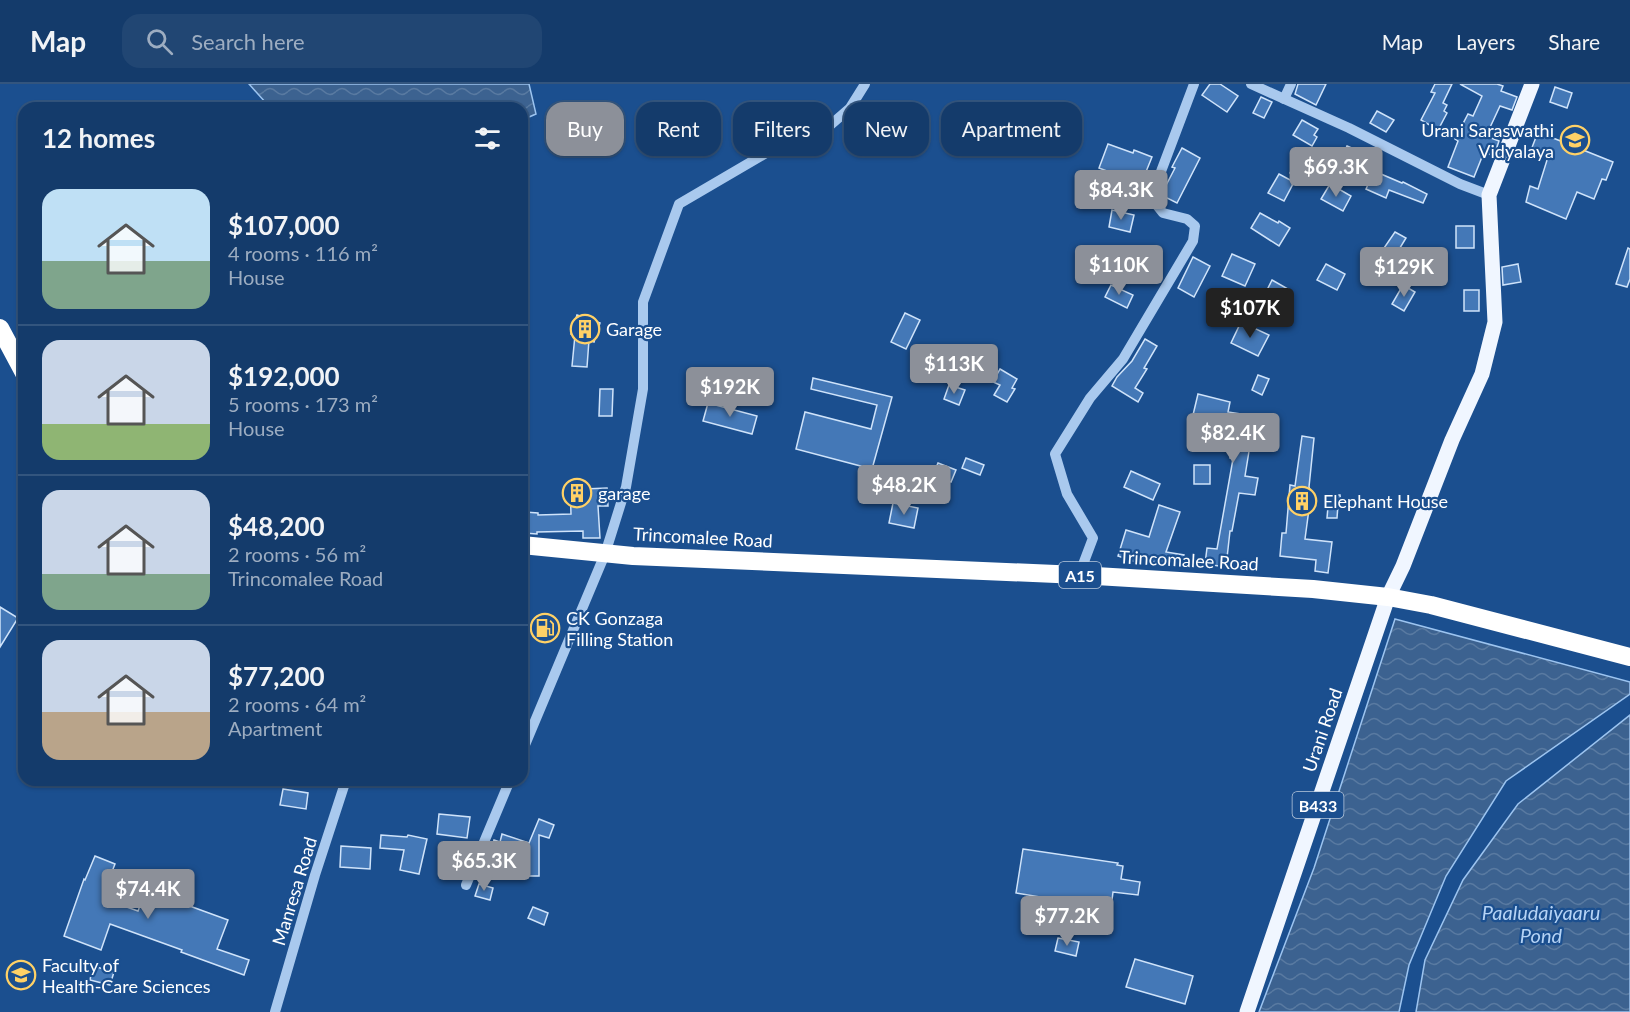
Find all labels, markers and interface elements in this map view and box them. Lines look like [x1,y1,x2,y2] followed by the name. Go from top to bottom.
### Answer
[122,14,542,68] search box
[30,24,86,58] text: Map
[143,25,176,58] icon: search
[191,28,305,55] text: Search here
[1382,29,1423,54] text: Map
[1456,29,1515,54] text: Layers
[1548,29,1600,54] text: Share
[546,102,624,156] chip: Buy
[636,102,721,156] chip: Rent
[733,102,832,156] chip: Filters
[844,102,929,156] chip: New
[941,102,1082,156] chip: Apartment
[1421,119,1554,162] place label: Urani Saraswathi Vidyalaya
[42,122,155,154] text: 12 homes
[471,122,504,155] icon: filters
[1559,124,1591,156] school or university icon: Urani Saraswathi Vidyalaya
[1287,147,1385,198] pin: $69.3K
[1304,154,1368,178] text: $69.3K
[1072,170,1170,221] pin: $84.3K
[1089,177,1153,201] text: $84.3K
[228,209,340,241] text: $107,000
[90,213,162,285] icon: home
[228,241,378,265] text: 4 rooms · 116 m²
[1077,245,1161,296] pin: $110K
[1362,247,1446,298] pin: $129K
[1089,252,1149,276] text: $110K
[1374,254,1434,278] text: $129K
[228,265,285,289] text: House
[1208,288,1292,339] pin: $107K
[1220,295,1280,319] text: $107K
[569,313,601,345] building icon: Garage
[606,318,662,340] place label: Garage
[912,344,996,395] pin: $113K
[924,351,984,375] text: $113K
[228,360,340,392] text: $192,000
[90,364,162,436] icon: home
[688,367,772,418] pin: $192K
[700,374,760,398] text: $192K
[228,392,378,416] text: 5 rooms · 173 m²
[1184,413,1282,464] pin: $82.4K
[228,416,285,440] text: House
[1201,420,1265,444] text: $82.4K
[855,465,953,516] pin: $48.2K
[872,472,936,496] text: $48.2K
[561,477,593,509] building icon: garage
[598,482,650,504] place label: garage
[1286,485,1318,517] building icon: Elephant House
[1323,490,1448,512] place label: Elephant House
[228,510,325,542] text: $48,200
[90,514,162,586] icon: home
[633,522,773,552] street label: Trincomalee Road
[228,542,366,566] text: 2 rooms · 56 m²
[1119,545,1259,575] street label: Trincomalee Road
[1059,562,1101,588] road number: A15
[228,566,383,590] text: Trincomalee Road
[566,607,673,650] place label: CK Gonzaga Filling Station
[529,612,561,644] fuel station icon: CK Gonzaga Filling Station
[228,660,325,692] text: $77,200
[90,664,162,736] icon: home
[1297,685,1347,775] street label: Urani Road
[228,692,366,716] text: 2 rooms · 64 m²
[228,716,322,740] text: Apartment
[1292,792,1344,818] road number: B433
[267,834,321,948] street label: Manresa Road
[435,841,533,892] pin: $65.3K
[452,848,516,872] text: $65.3K
[99,869,197,920] pin: $74.4K
[116,876,180,900] text: $74.4K
[1018,896,1116,947] pin: $77.2K
[1482,900,1600,947] water label: Paaludaiyaaru Pond
[1035,903,1099,927] text: $77.2K
[42,954,211,997] place label: Faculty of Health-Care Sciences
[5,959,37,991] school or university icon: Faculty of Health-Care Sciences

